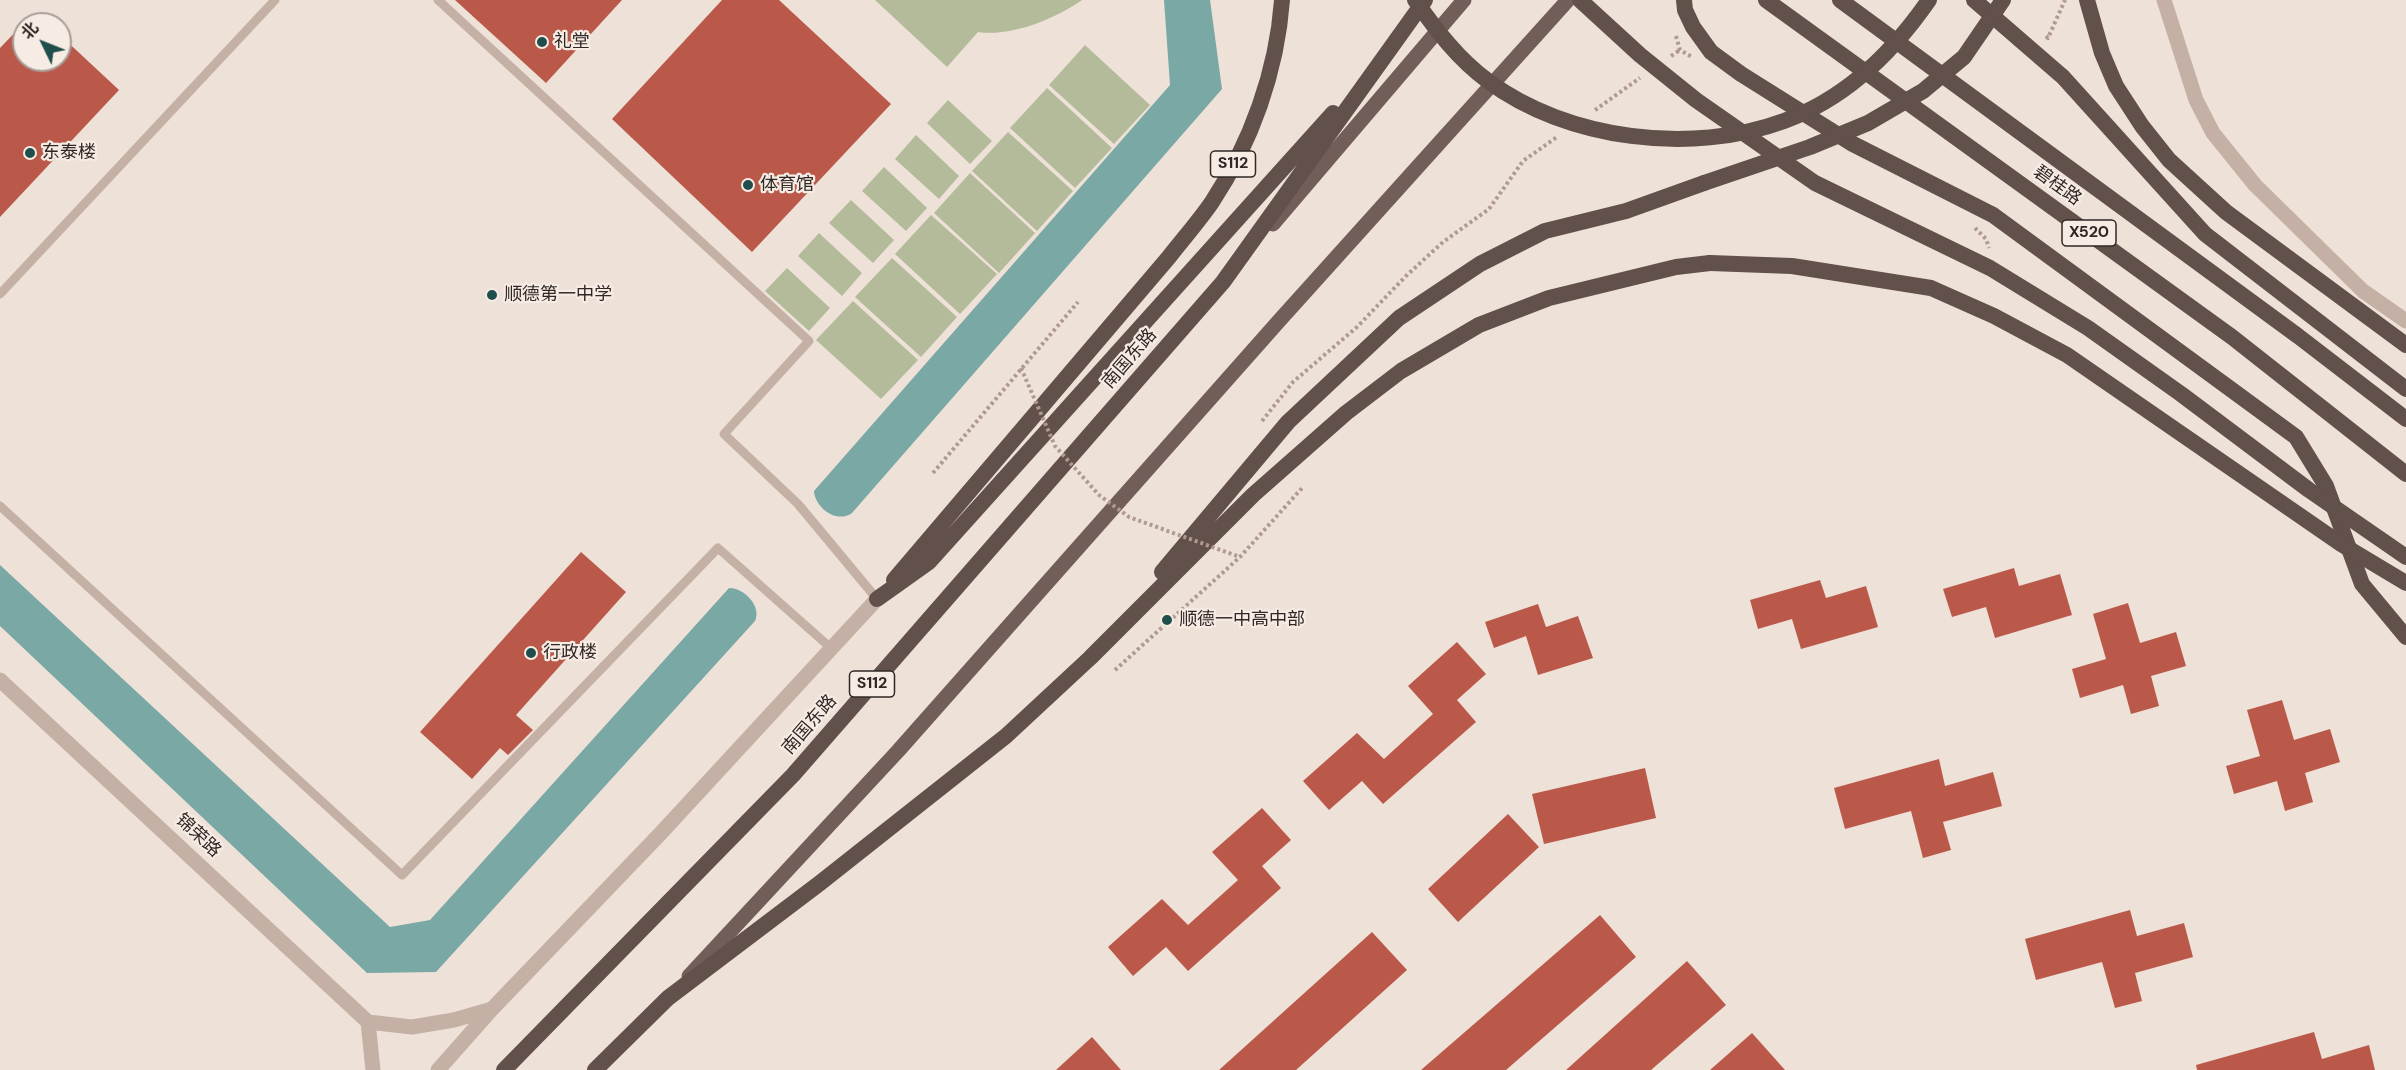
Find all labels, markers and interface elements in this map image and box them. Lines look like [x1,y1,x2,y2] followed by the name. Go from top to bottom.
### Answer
[12,12,72,72] north arrow
[17,18,43,44] text: 北
[554,31,590,53] place label: 礼堂
[535,35,549,49] marker: 礼堂
[42,142,96,164] place label: 东泰楼
[23,146,37,160] marker: 东泰楼
[1210,151,1256,177] road number: S112
[2029,161,2085,211] street label: 碧桂路
[760,174,814,196] place label: 体育馆
[741,178,755,192] marker: 体育馆
[2062,220,2116,246] road number: X520
[504,284,612,306] place label: 顺德第一中学
[485,288,499,302] marker: 顺德第一中学
[1098,325,1162,393] street label: 南国东路
[1179,609,1305,631] place label: 顺德一中高中部
[1160,613,1174,627] marker: 顺德一中高中部
[543,642,597,664] place label: 行政楼
[524,646,538,660] marker: 行政楼
[850,671,894,697] road number: S112
[778,691,842,759] street label: 南国东路
[171,810,225,862] street label: 锦荣路

